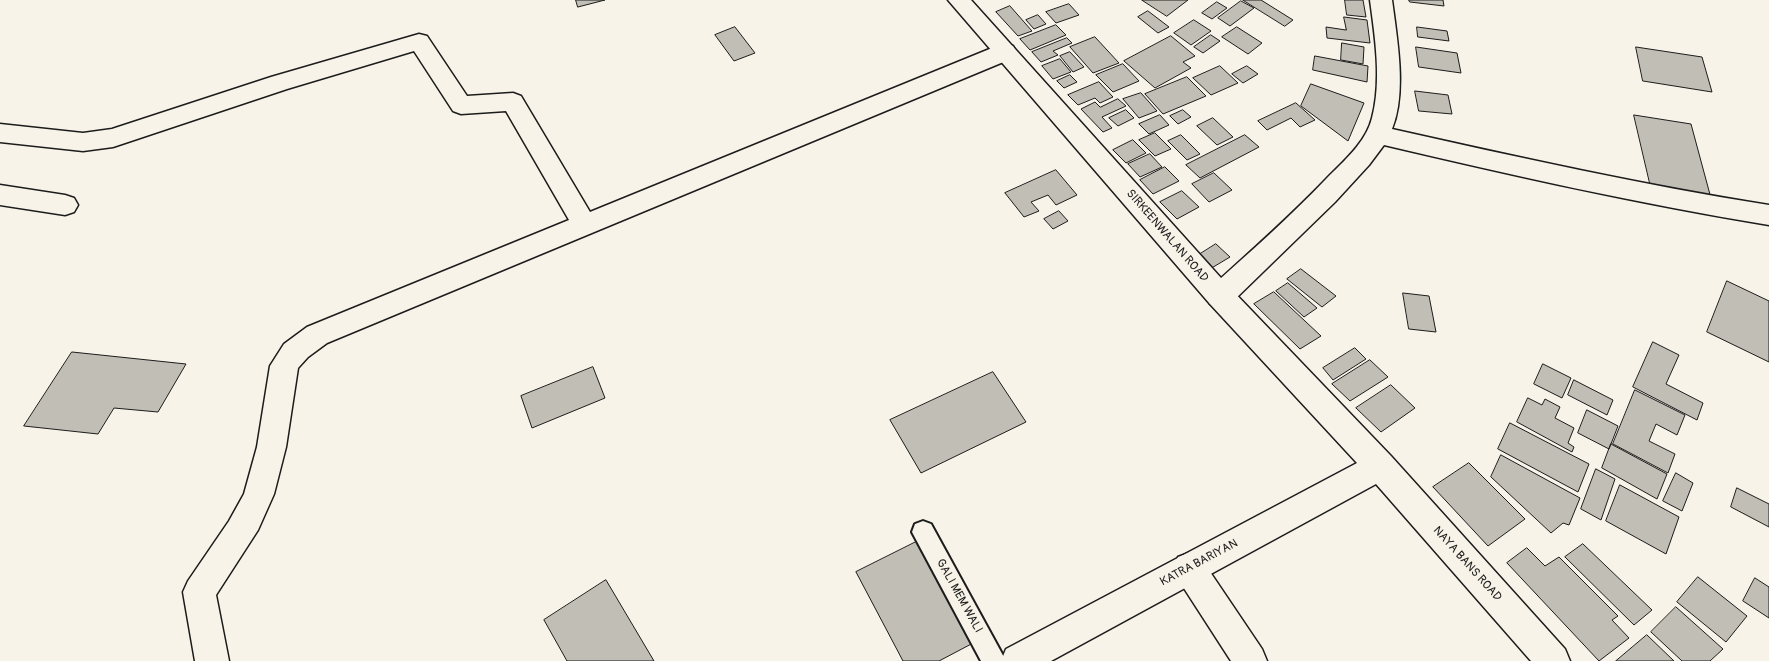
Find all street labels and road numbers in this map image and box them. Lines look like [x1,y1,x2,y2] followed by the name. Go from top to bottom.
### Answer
[1123,187,1211,285] street label: SIRKEENWALAN ROAD
[1430,524,1504,604] street label: NAYA BANS ROAD
[1158,536,1240,590] street label: KATRA BARIYAN
[933,557,985,635] street label: GALI MEM WALI

